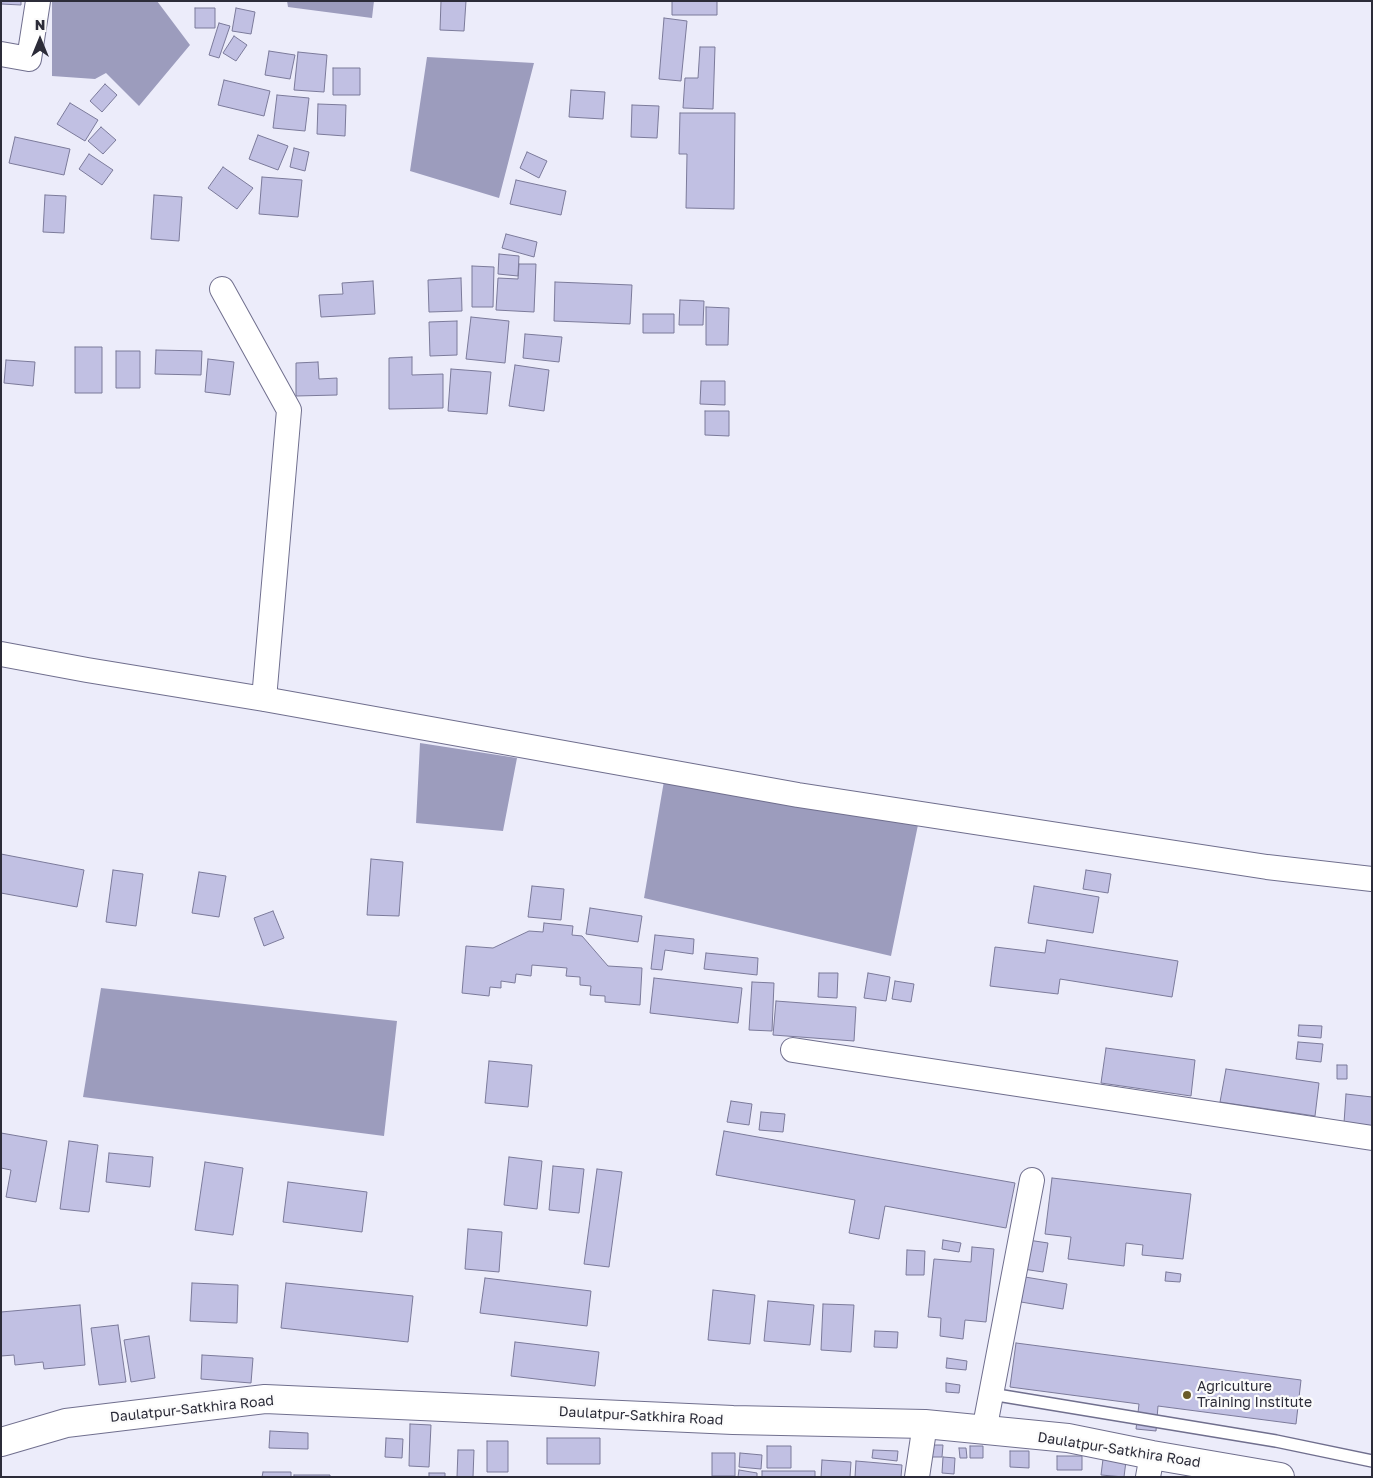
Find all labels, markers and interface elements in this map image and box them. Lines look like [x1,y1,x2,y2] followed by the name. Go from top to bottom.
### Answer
[15,15,65,65] north arrow
[35,16,45,33] text: N
[1197,1379,1312,1411] place label: Agriculture Training Institute
[1181,1389,1193,1401] marker: Agriculture Training Institute
[109,1392,275,1426] street label: Daulatpur-Satkhira Road
[558,1403,724,1429] street label: Daulatpur-Satkhira Road
[1036,1429,1202,1471] street label: Daulatpur-Satkhira Road

